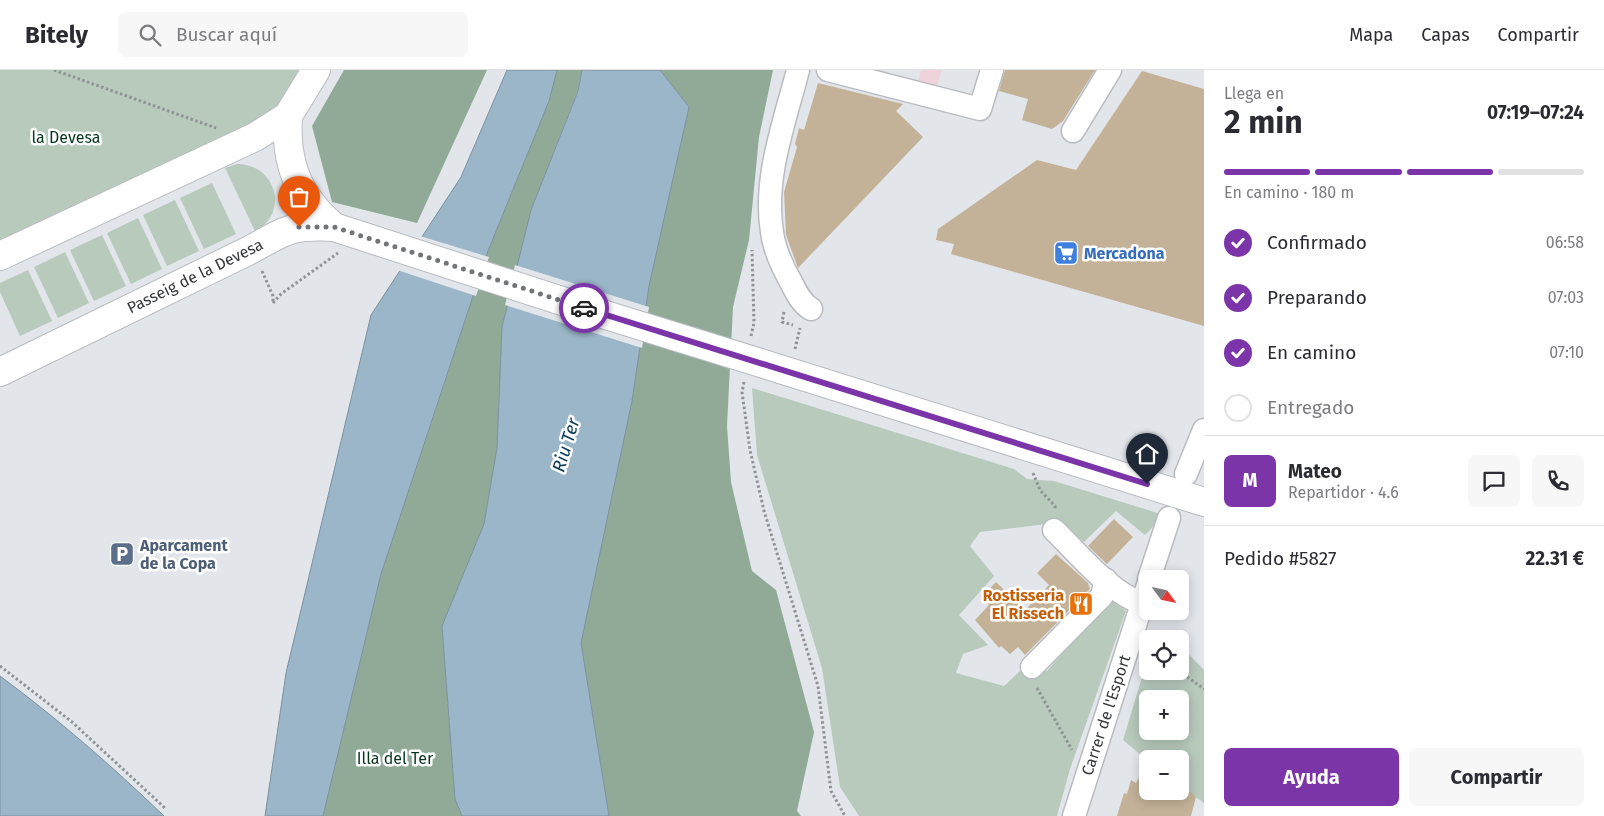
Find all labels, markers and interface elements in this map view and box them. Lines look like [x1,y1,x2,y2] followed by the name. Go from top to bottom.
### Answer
[118,12,468,57] search box
[25,21,88,49] text: Bitely
[136,21,164,49] icon: search
[176,23,277,46] text: Buscar aquí
[1349,24,1393,46] text: Mapa
[1421,24,1470,46] text: Capas
[1498,24,1579,46] text: Compartir
[1224,84,1284,103] text: Llega en
[1487,101,1584,124] text: 07:19–07:24
[1224,103,1303,141] text: 2 min
[31,128,101,147] park label: la Devesa
[278,176,320,227] pin
[285,183,313,211] icon: bag
[1224,183,1354,202] text: En camino · 180 m
[1224,229,1252,257] icon: check
[1267,231,1367,254] text: Confirmado
[1546,233,1584,252] text: 06:58
[124,235,266,317] street label: Passeig de la Devesa
[1053,240,1079,266] supermarket icon: Mercadona
[1084,244,1165,263] place label: Mercadona
[559,283,609,333] courier
[1224,284,1252,312] icon: check
[1267,286,1367,309] text: Preparando
[1548,288,1584,307] text: 07:03
[570,294,598,322] icon: car
[1224,339,1252,367] icon: check
[1267,341,1356,364] text: En camino
[1549,343,1584,362] text: 07:10
[1267,396,1354,419] text: Entregado
[547,414,585,475] water label: Riu Ter
[1126,433,1168,484] pin
[1133,440,1161,468] icon: home
[1468,455,1520,507] button: chat
[1532,455,1584,507] button: phone
[1288,460,1342,483] text: Mateo
[1243,469,1257,492] text: M
[1288,483,1399,502] text: Repartidor · 4.6
[139,536,228,573] place label: Aparcament de la Copa
[109,541,135,567] parking icon: Aparcament de la Copa
[1224,547,1336,570] text: Pedido #5827
[1525,547,1584,570] text: 22.31 €
[1139,570,1189,620] north arrow
[1139,570,1189,800] map controls
[983,586,1064,623] place label: Rostisseria El Rissech
[1068,591,1094,617] restaurant icon: Rostisseria El Rissech
[1139,630,1189,680] button: locate
[1078,652,1135,778] street label: Carrer de l'Esport
[1139,690,1189,740] button: +
[1224,748,1399,806] button: Ayuda
[1409,748,1584,806] button: Compartir
[357,749,434,768] park label: Illa del Ter
[1139,750,1189,800] button: −

